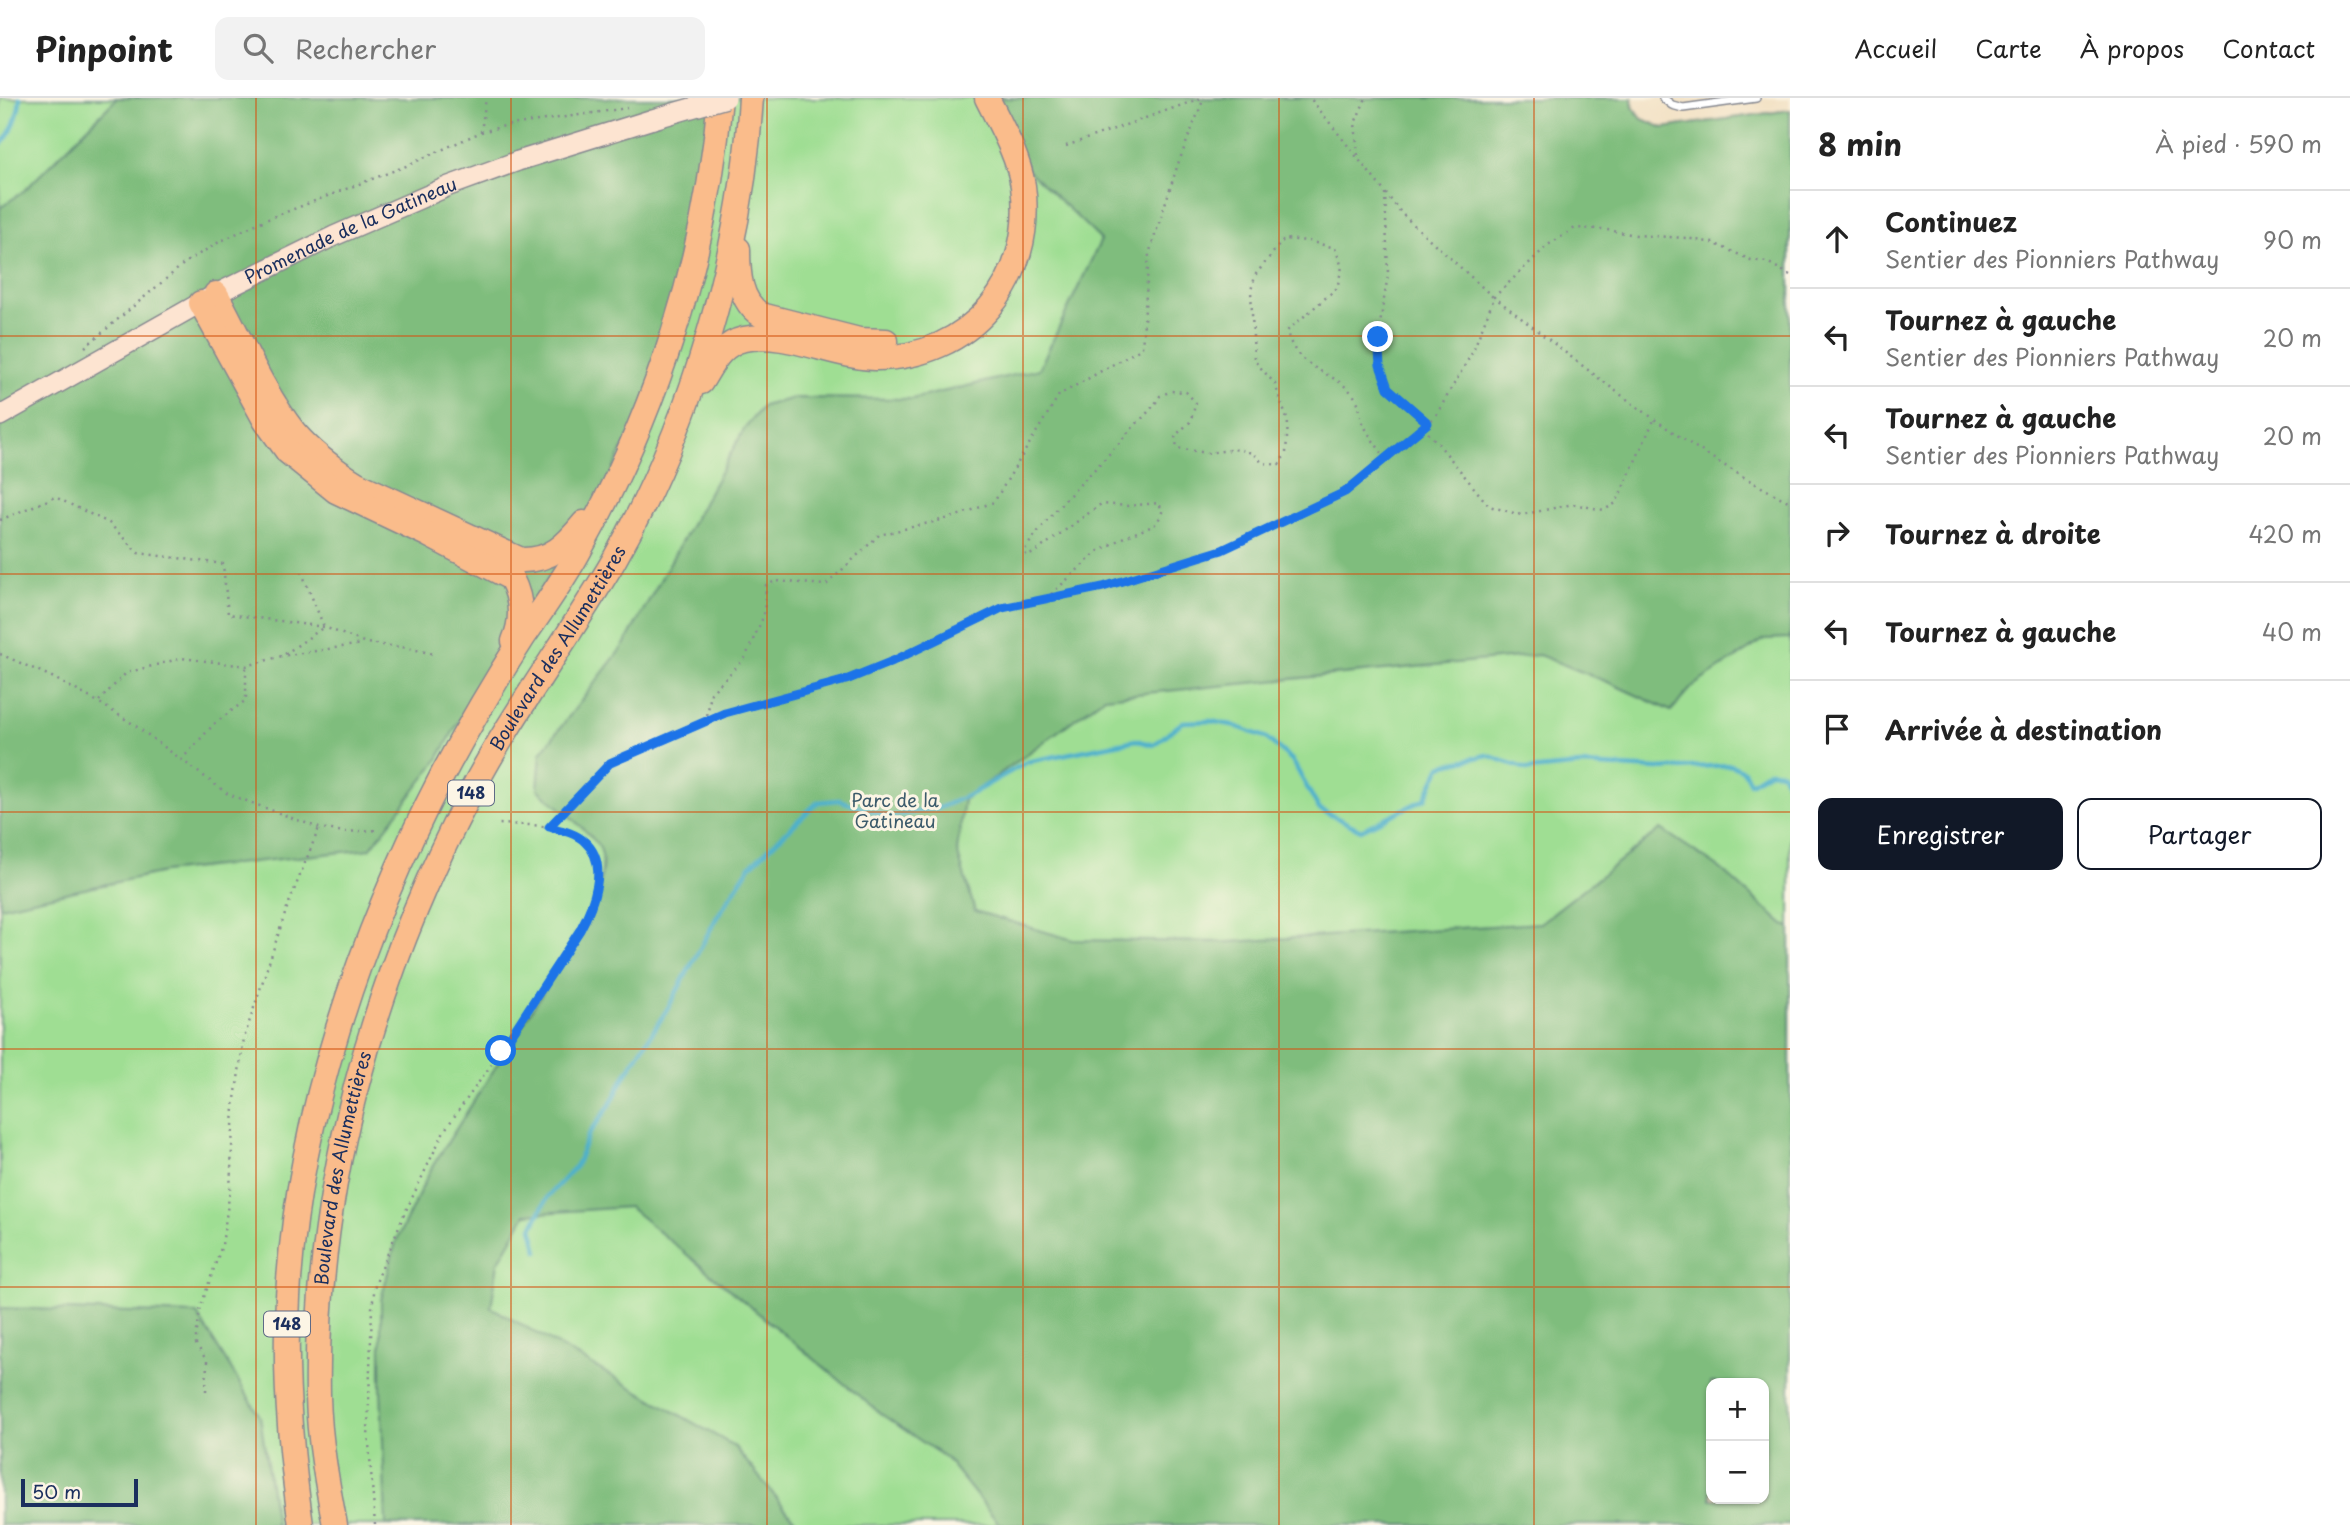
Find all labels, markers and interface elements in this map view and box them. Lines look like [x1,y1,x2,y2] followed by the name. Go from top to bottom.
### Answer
[215,17,705,80] search box
[35,23,173,73] text: Pinpoint
[239,29,277,67] icon: search
[295,29,436,68] text: Rechercher
[1854,30,1937,66] text: Accueil
[1975,30,2042,66] text: Carte
[2080,30,2184,66] text: À propos
[2222,30,2315,66] text: Contact
[1818,121,1902,166] text: 8 min
[2155,126,2322,161] text: À pied · 590 m
[239,169,460,290] street label: Promenade de la Gatineau
[1885,202,2017,241] text: Continuez
[1818,220,1856,258] icon: ahead
[2263,222,2322,257] text: 90 m
[1885,241,2219,276] text: Sentier des Pionniers Pathway
[1885,300,2116,339] text: Tournez à gauche
[1818,318,1856,356] icon: left
[2263,320,2322,355] text: 20 m
[1362,321,1393,352] route end
[1885,339,2219,374] text: Sentier des Pionniers Pathway
[1885,398,2116,437] text: Tournez à gauche
[1818,416,1856,454] icon: left
[2263,418,2322,453] text: 20 m
[1885,437,2219,472] text: Sentier des Pionniers Pathway
[1818,514,1856,552] icon: right
[1885,514,2101,553] text: Tournez à droite
[2248,516,2322,551] text: 420 m
[482,540,632,755] street label: Boulevard des Allumettières
[1818,612,1856,650] icon: left
[1885,612,2116,651] text: Tournez à gauche
[2262,614,2322,649] text: 40 m
[1818,710,1856,748] icon: arrive
[1885,710,2162,749] text: Arrivée à destination
[448,780,494,806] road number: 148
[851,786,940,834] park label: Parc de la Gatineau
[1818,798,2063,870] button: Enregistrer
[2077,798,2322,870] button: Partager
[485,1035,516,1066] route start
[307,1048,377,1286] street label: Boulevard des Allumettières
[264,1312,310,1336] road number: 148
[1706,1378,1769,1504] map controls
[1706,1378,1769,1441] button: +
[1706,1441,1769,1504] button: −
[21,1476,138,1508] scale bar
[32,1477,81,1505] text: 50 m

